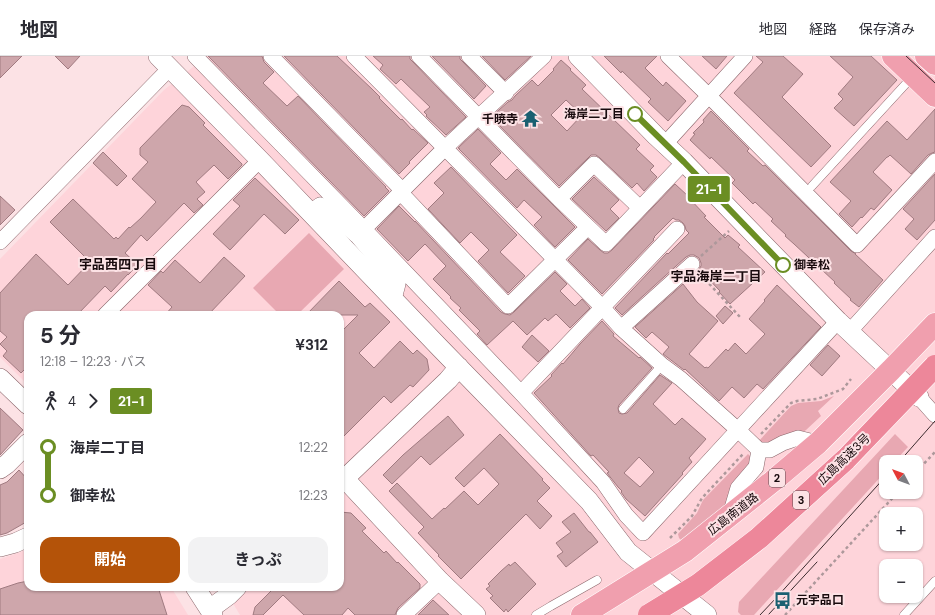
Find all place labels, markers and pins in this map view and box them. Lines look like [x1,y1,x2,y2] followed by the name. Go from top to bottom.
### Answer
[564,106,624,122] place label: 海岸二丁目
[627,106,643,122] marker: 海岸二丁目
[521,109,541,129] temple icon: 千暁寺
[482,111,518,127] place label: 千暁寺
[775,257,791,273] marker: 御幸松
[794,257,830,273] place label: 御幸松
[773,590,793,610] bus stop icon: 元宇品口
[796,592,844,608] place label: 元宇品口

